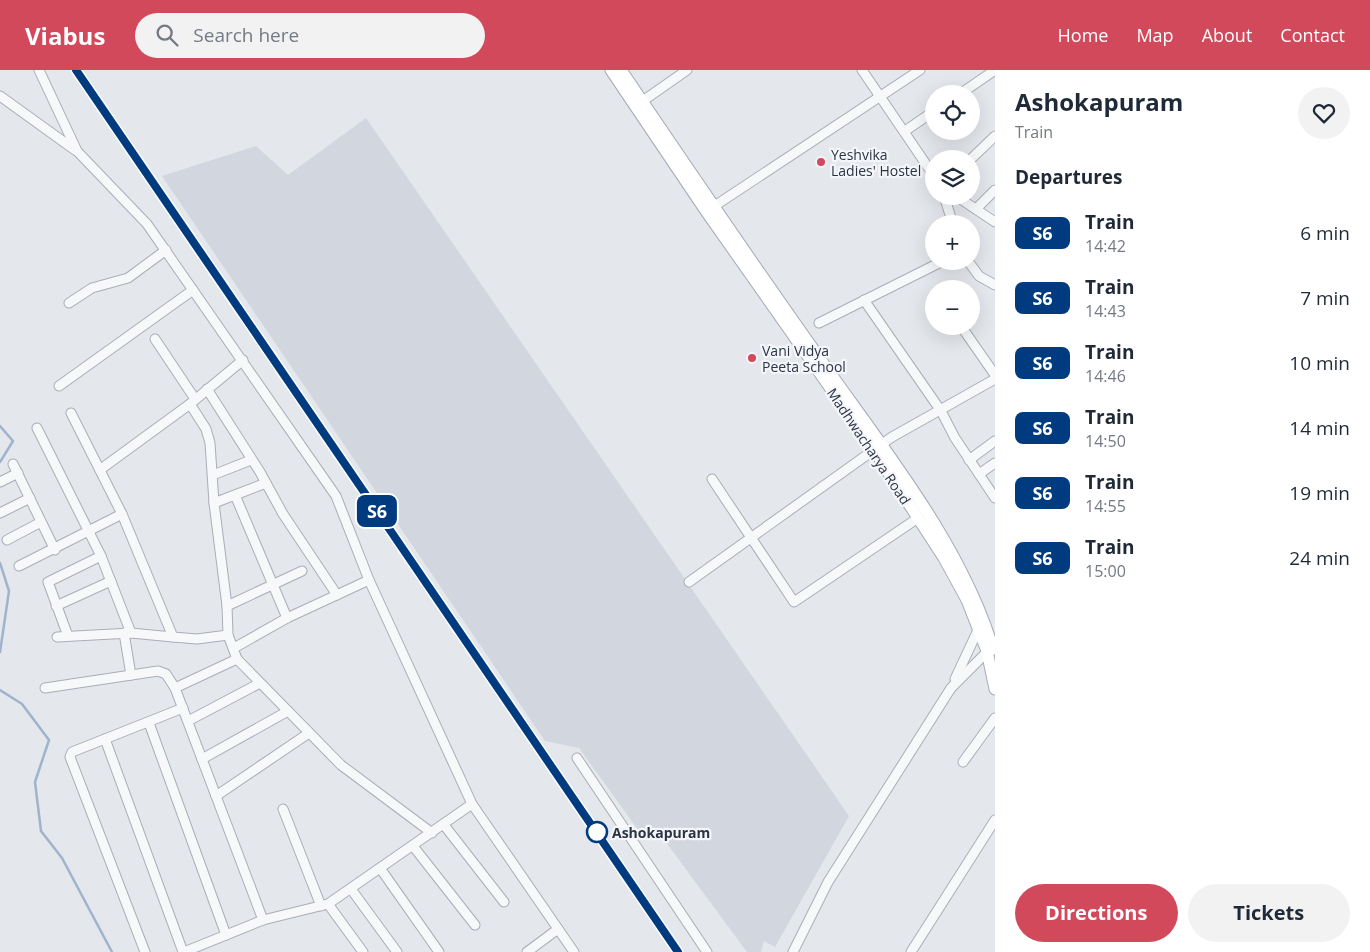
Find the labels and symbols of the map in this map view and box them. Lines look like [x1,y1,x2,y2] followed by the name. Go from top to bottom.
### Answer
[831,145,921,180] place label: Yeshvika Ladies' Hostel
[815,156,827,168] marker: Yeshvika Ladies' Hostel
[762,341,846,376] place label: Vani Vidya Peeta School
[746,352,758,364] marker: Vani Vidya Peeta School
[823,384,915,508] street label: Madhwacharya Road
[354,495,400,527] line badge: S6
[586,821,608,843] marker: Ashokapuram
[612,823,710,842] place label: Ashokapuram

